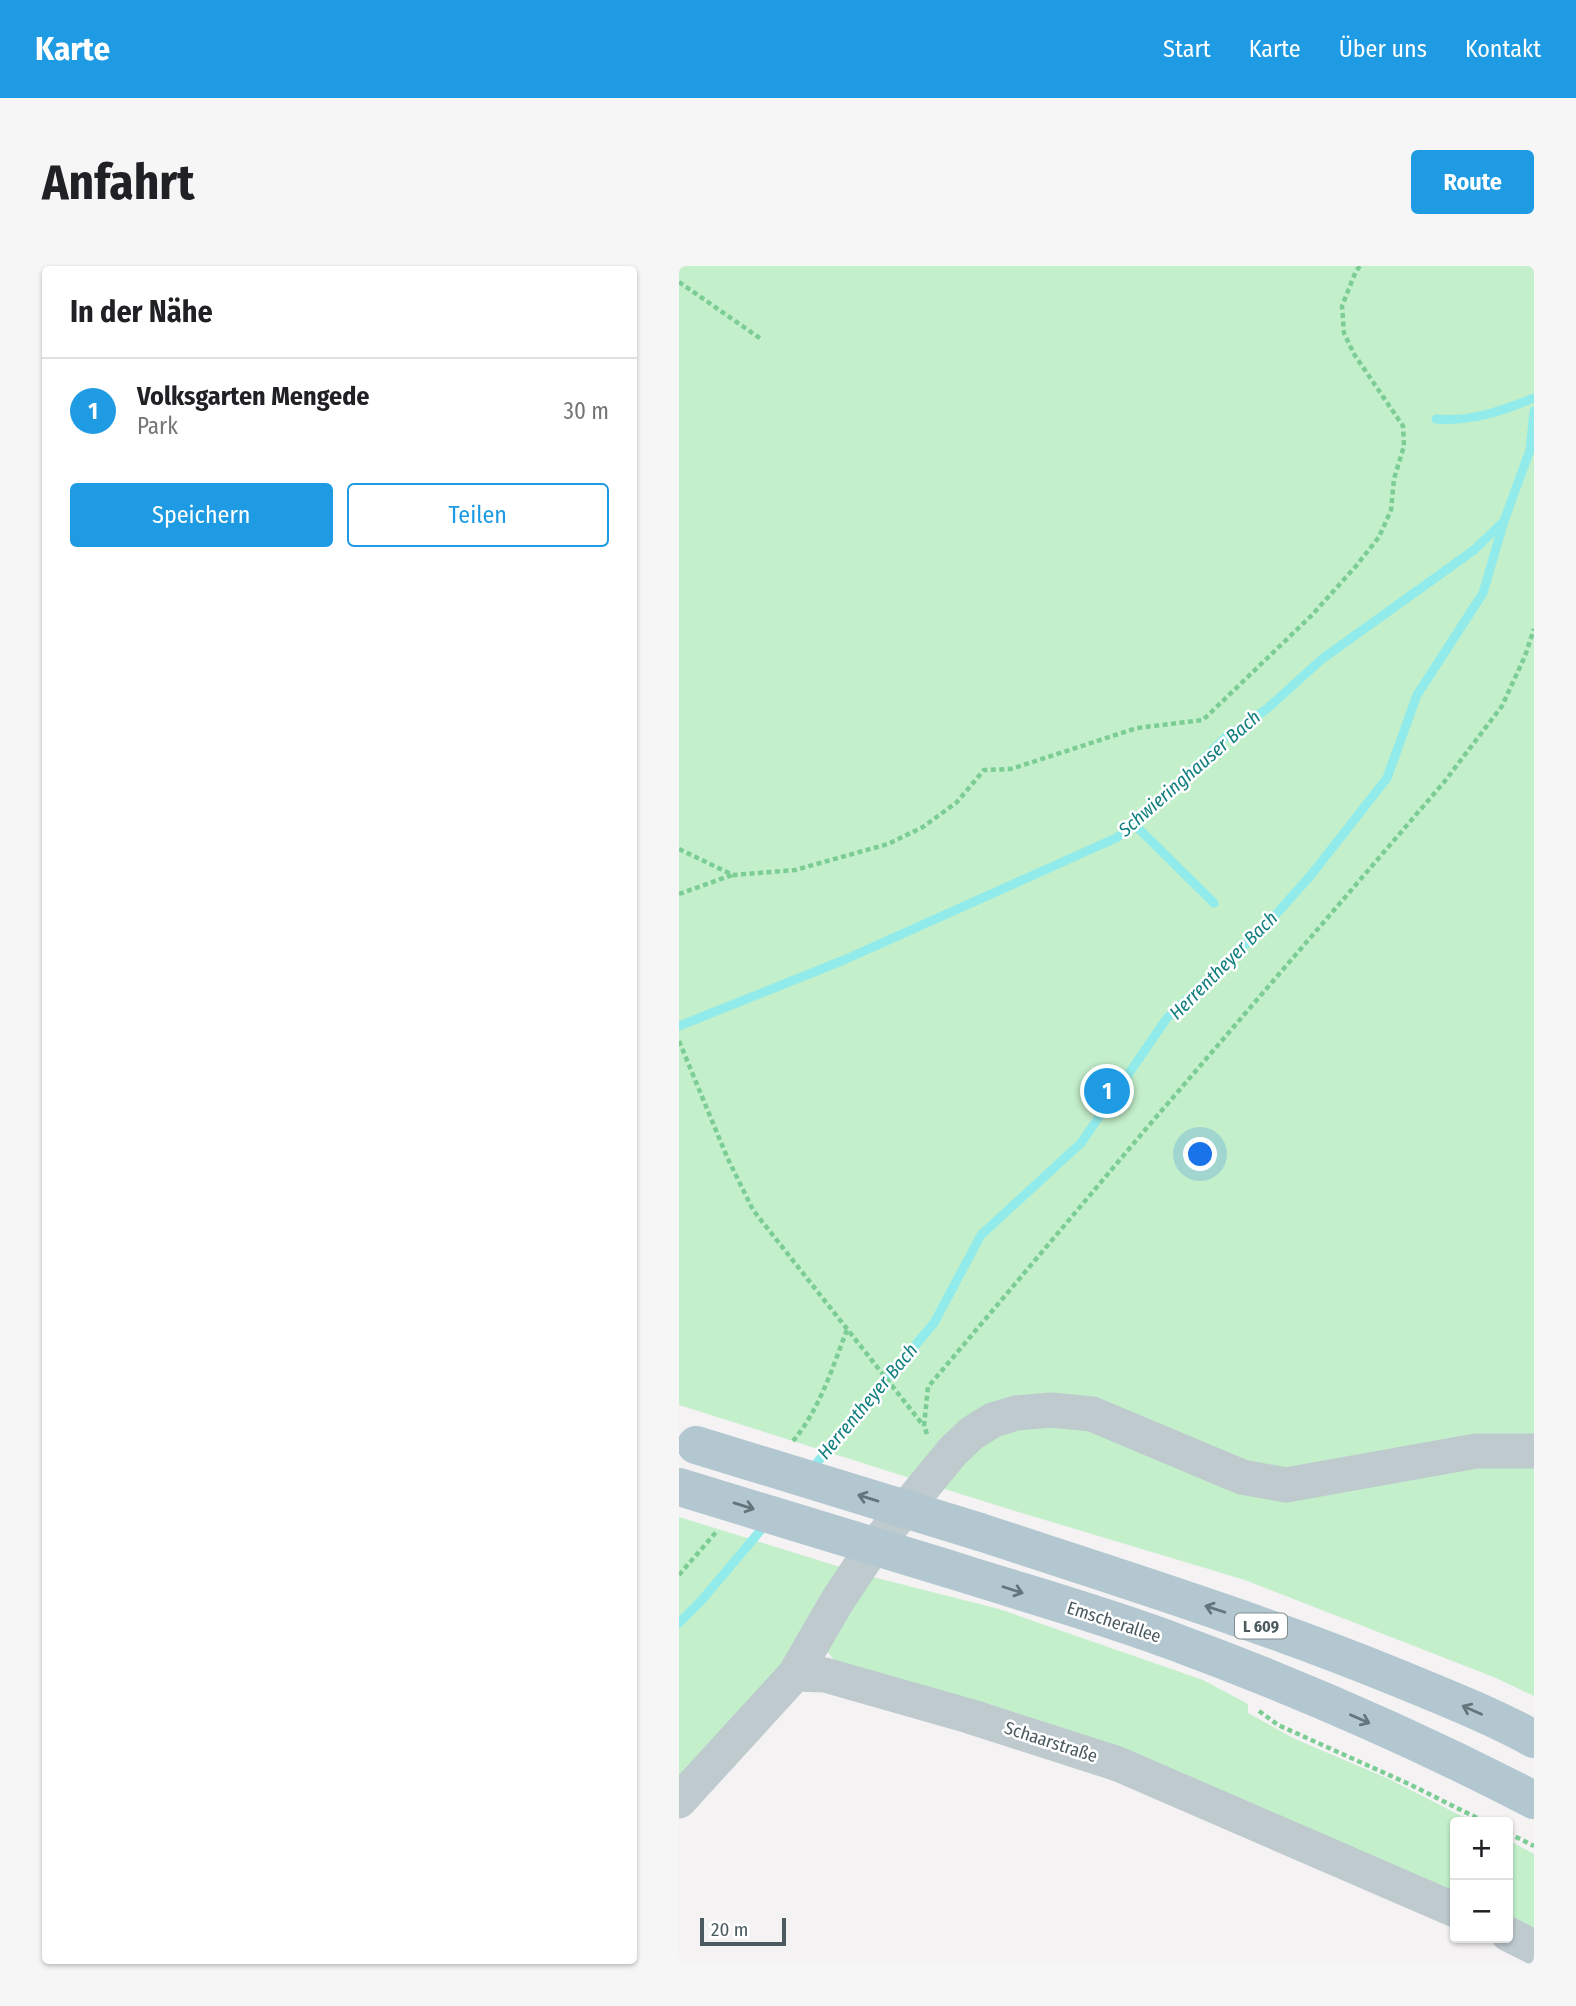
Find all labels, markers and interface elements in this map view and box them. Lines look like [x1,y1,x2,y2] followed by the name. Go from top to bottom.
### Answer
[35,29,110,69] text: Karte
[1163,35,1211,63] text: Start
[1249,35,1301,63] text: Karte
[1339,35,1427,63] text: Über uns
[1465,35,1541,63] text: Kontakt
[1411,150,1534,214] button: Route
[42,153,195,212] text: Anfahrt
[70,294,213,330] text: In der Nähe
[137,381,370,412] text: Volksgarten Mengede
[88,397,98,425] text: 1
[564,397,609,425] text: 30 m
[137,412,178,440] text: Park
[70,483,333,547] button: Speichern
[347,483,609,547] button: Teilen
[1113,705,1265,842] water label: Schwieringhauser Bach
[1164,906,1282,1024] water label: Herrentheyer Bach
[1084,1065,1130,1117] pin: 1
[1183,1137,1217,1171] your location
[812,1339,922,1464] water label: Herrentheyer Bach
[857,1490,879,1503] one-way arrow
[733,1501,755,1514] one-way arrow
[1002,1584,1024,1597] one-way arrow
[1064,1596,1164,1648] street label: Emscherallee
[1204,1602,1226,1614] one-way arrow
[1235,1614,1287,1638] road number: L 609
[1462,1703,1483,1716] one-way arrow
[1349,1713,1370,1726] one-way arrow
[1002,1717,1100,1767] street label: Schaarstraße
[1450,1817,1513,1943] map controls
[1450,1817,1513,1880] button: +
[1450,1880,1513,1943] button: −
[700,1915,786,1947] scale bar
[711,1918,748,1941] text: 20 m

